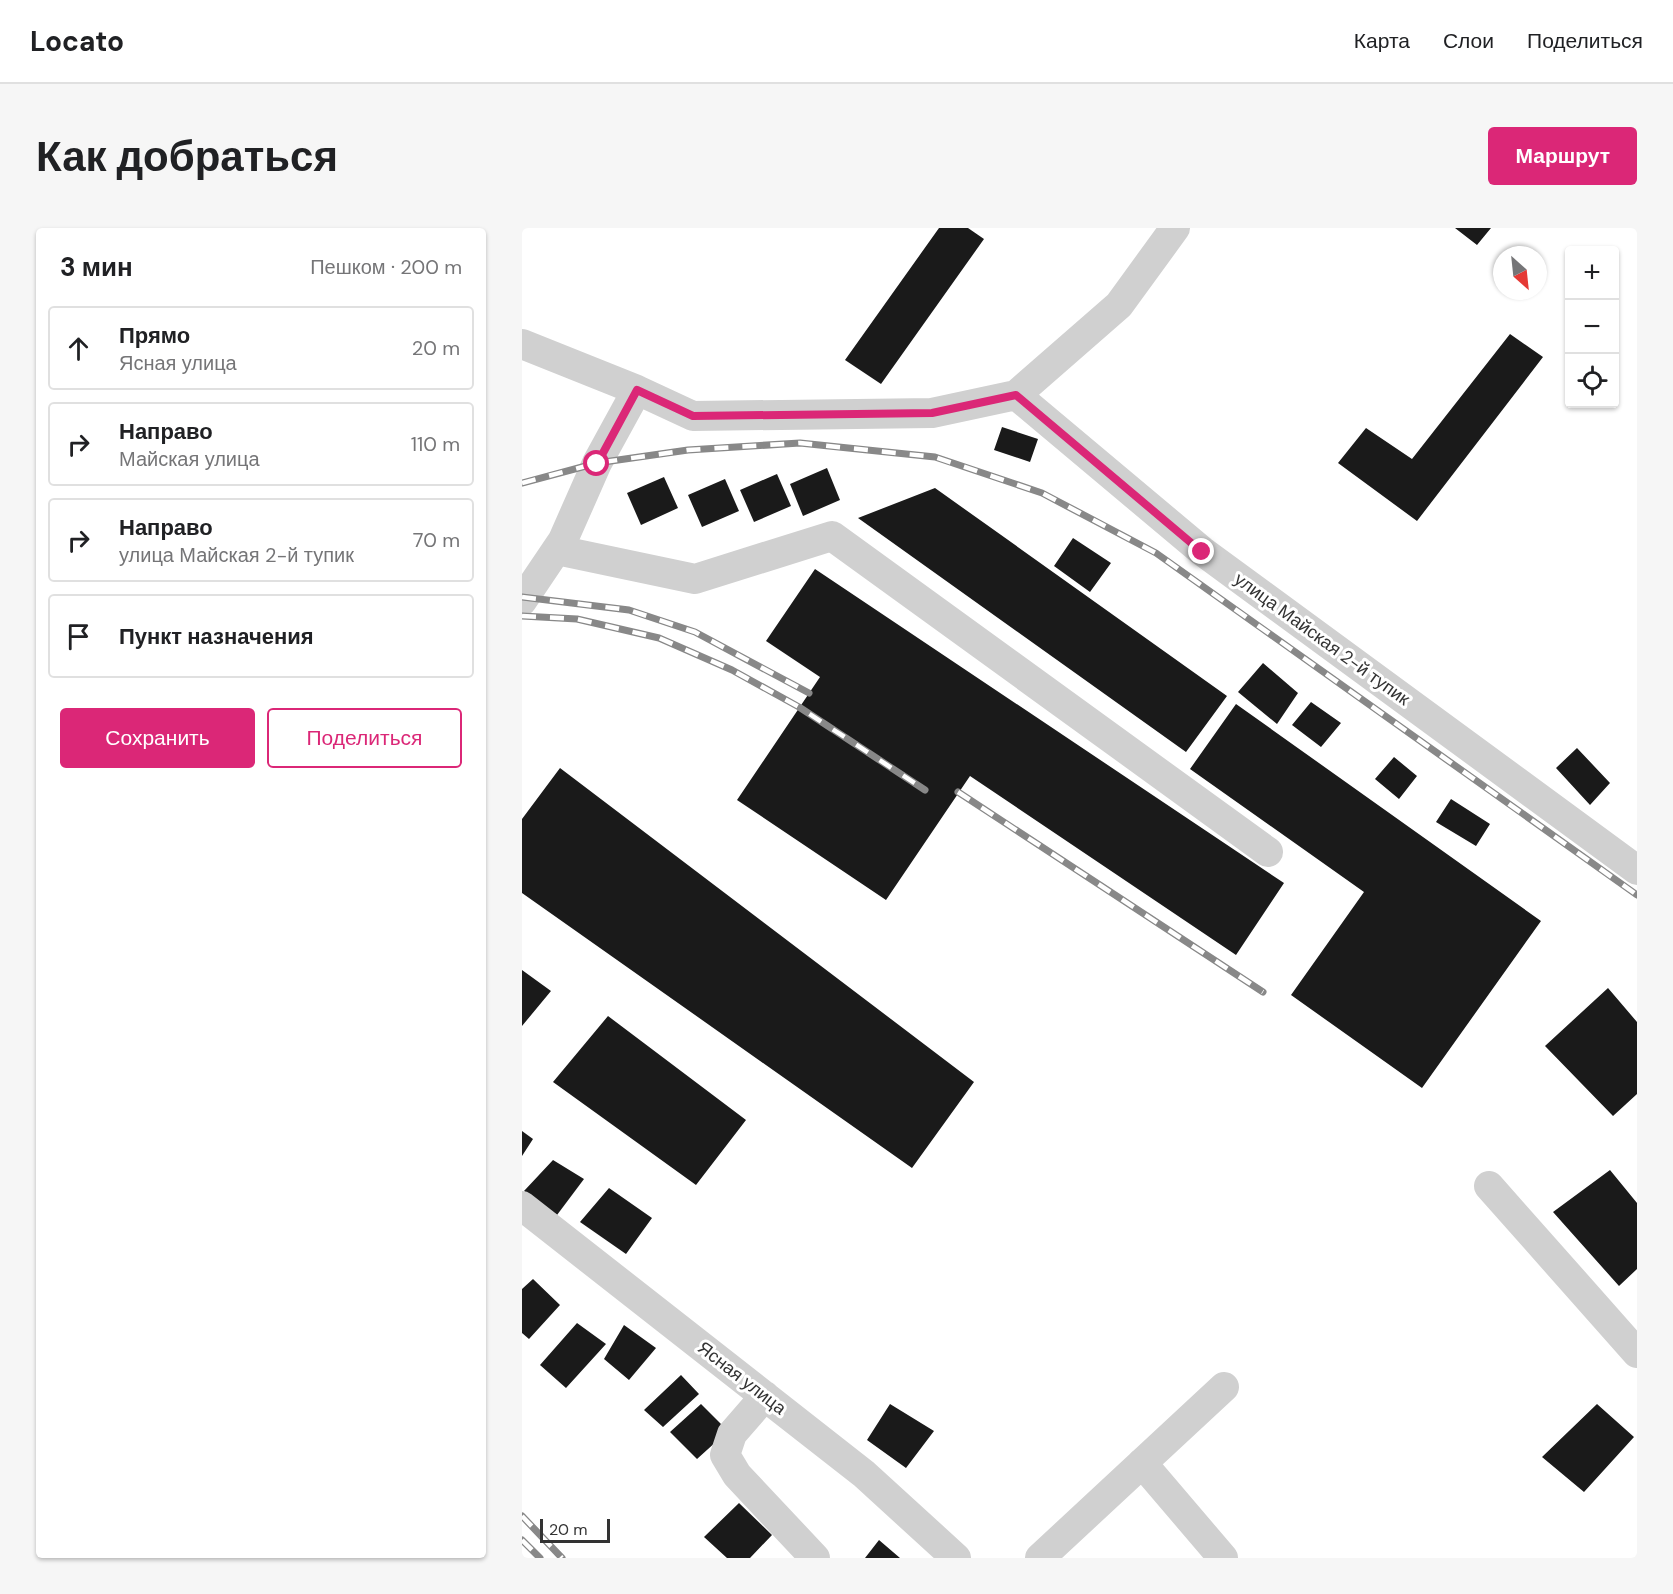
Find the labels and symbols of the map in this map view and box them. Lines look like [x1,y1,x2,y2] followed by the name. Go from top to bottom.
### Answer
[1493,246,1547,300] north arrow
[583,450,609,476] route start
[1188,538,1214,564] route end
[1229,567,1415,711] street label: улица Майская 2-й тупик
[693,1336,792,1421] street label: Ясная улица
[540,1516,610,1544] scale bar

